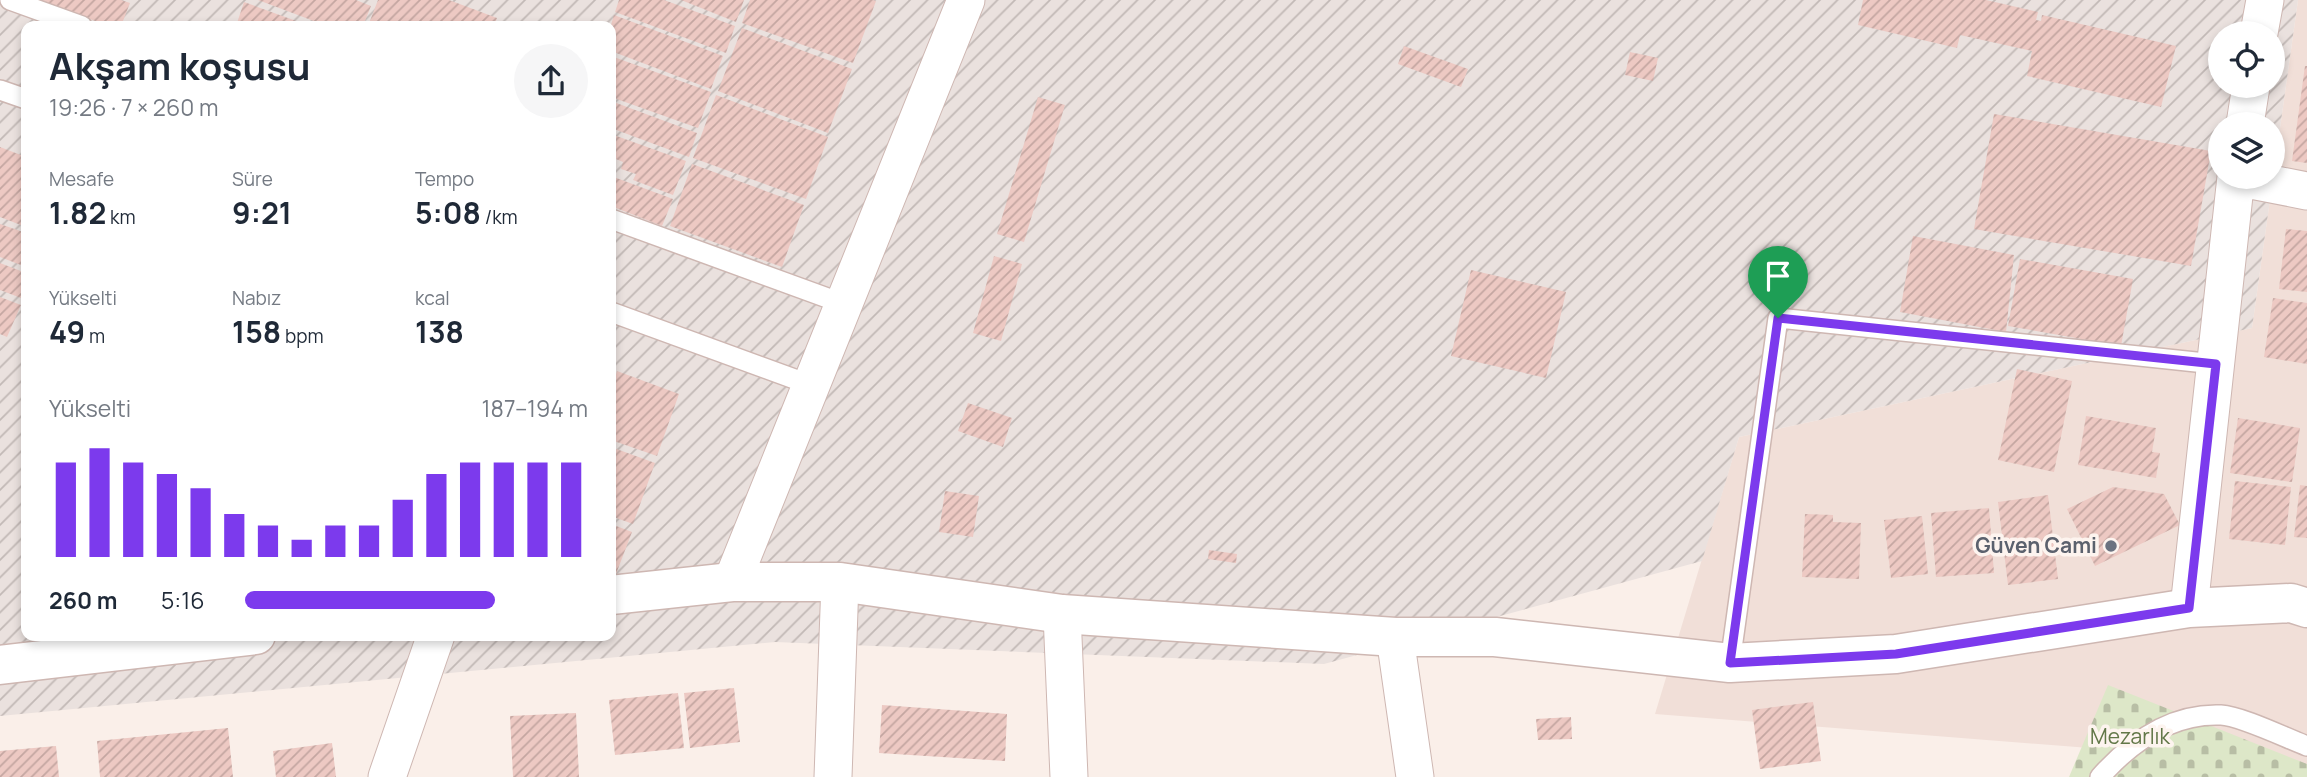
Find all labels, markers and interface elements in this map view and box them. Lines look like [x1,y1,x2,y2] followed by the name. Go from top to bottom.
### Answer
[2208,21,2285,189] map controls
[2208,21,2285,98] button: locate
[49,39,311,91] text: Akşam koşusu
[514,44,588,118] button: share
[49,91,218,123] text: 19:26 · 7 × 260 m
[2208,112,2285,189] button: layers
[49,166,114,192] text: Mesafe
[232,166,273,192] text: Süre
[415,166,474,192] text: Tempo
[49,192,106,233] text: 1.82
[232,192,292,233] text: 9:21
[415,192,481,233] text: 5:08
[106,204,136,230] text: km
[481,204,518,230] text: /km
[1748,246,1808,318] pin
[1759,257,1797,295] icon: arrive
[49,285,117,311] text: Yükselti
[232,285,281,311] text: Nabız
[415,285,450,311] text: kcal
[49,311,85,352] text: 49
[232,311,281,352] text: 158
[415,311,464,352] text: 138
[85,323,105,349] text: m
[281,323,324,349] text: bpm
[49,392,131,424] text: Yükselti
[482,392,588,424] text: 187–194 m
[1975,531,2097,559] place label: Güven Cami
[2103,538,2119,554] marker: Güven Cami
[49,584,117,616] text: 260 m
[161,584,204,616] text: 5:16
[2090,722,2171,750] park label: Mezarlık

